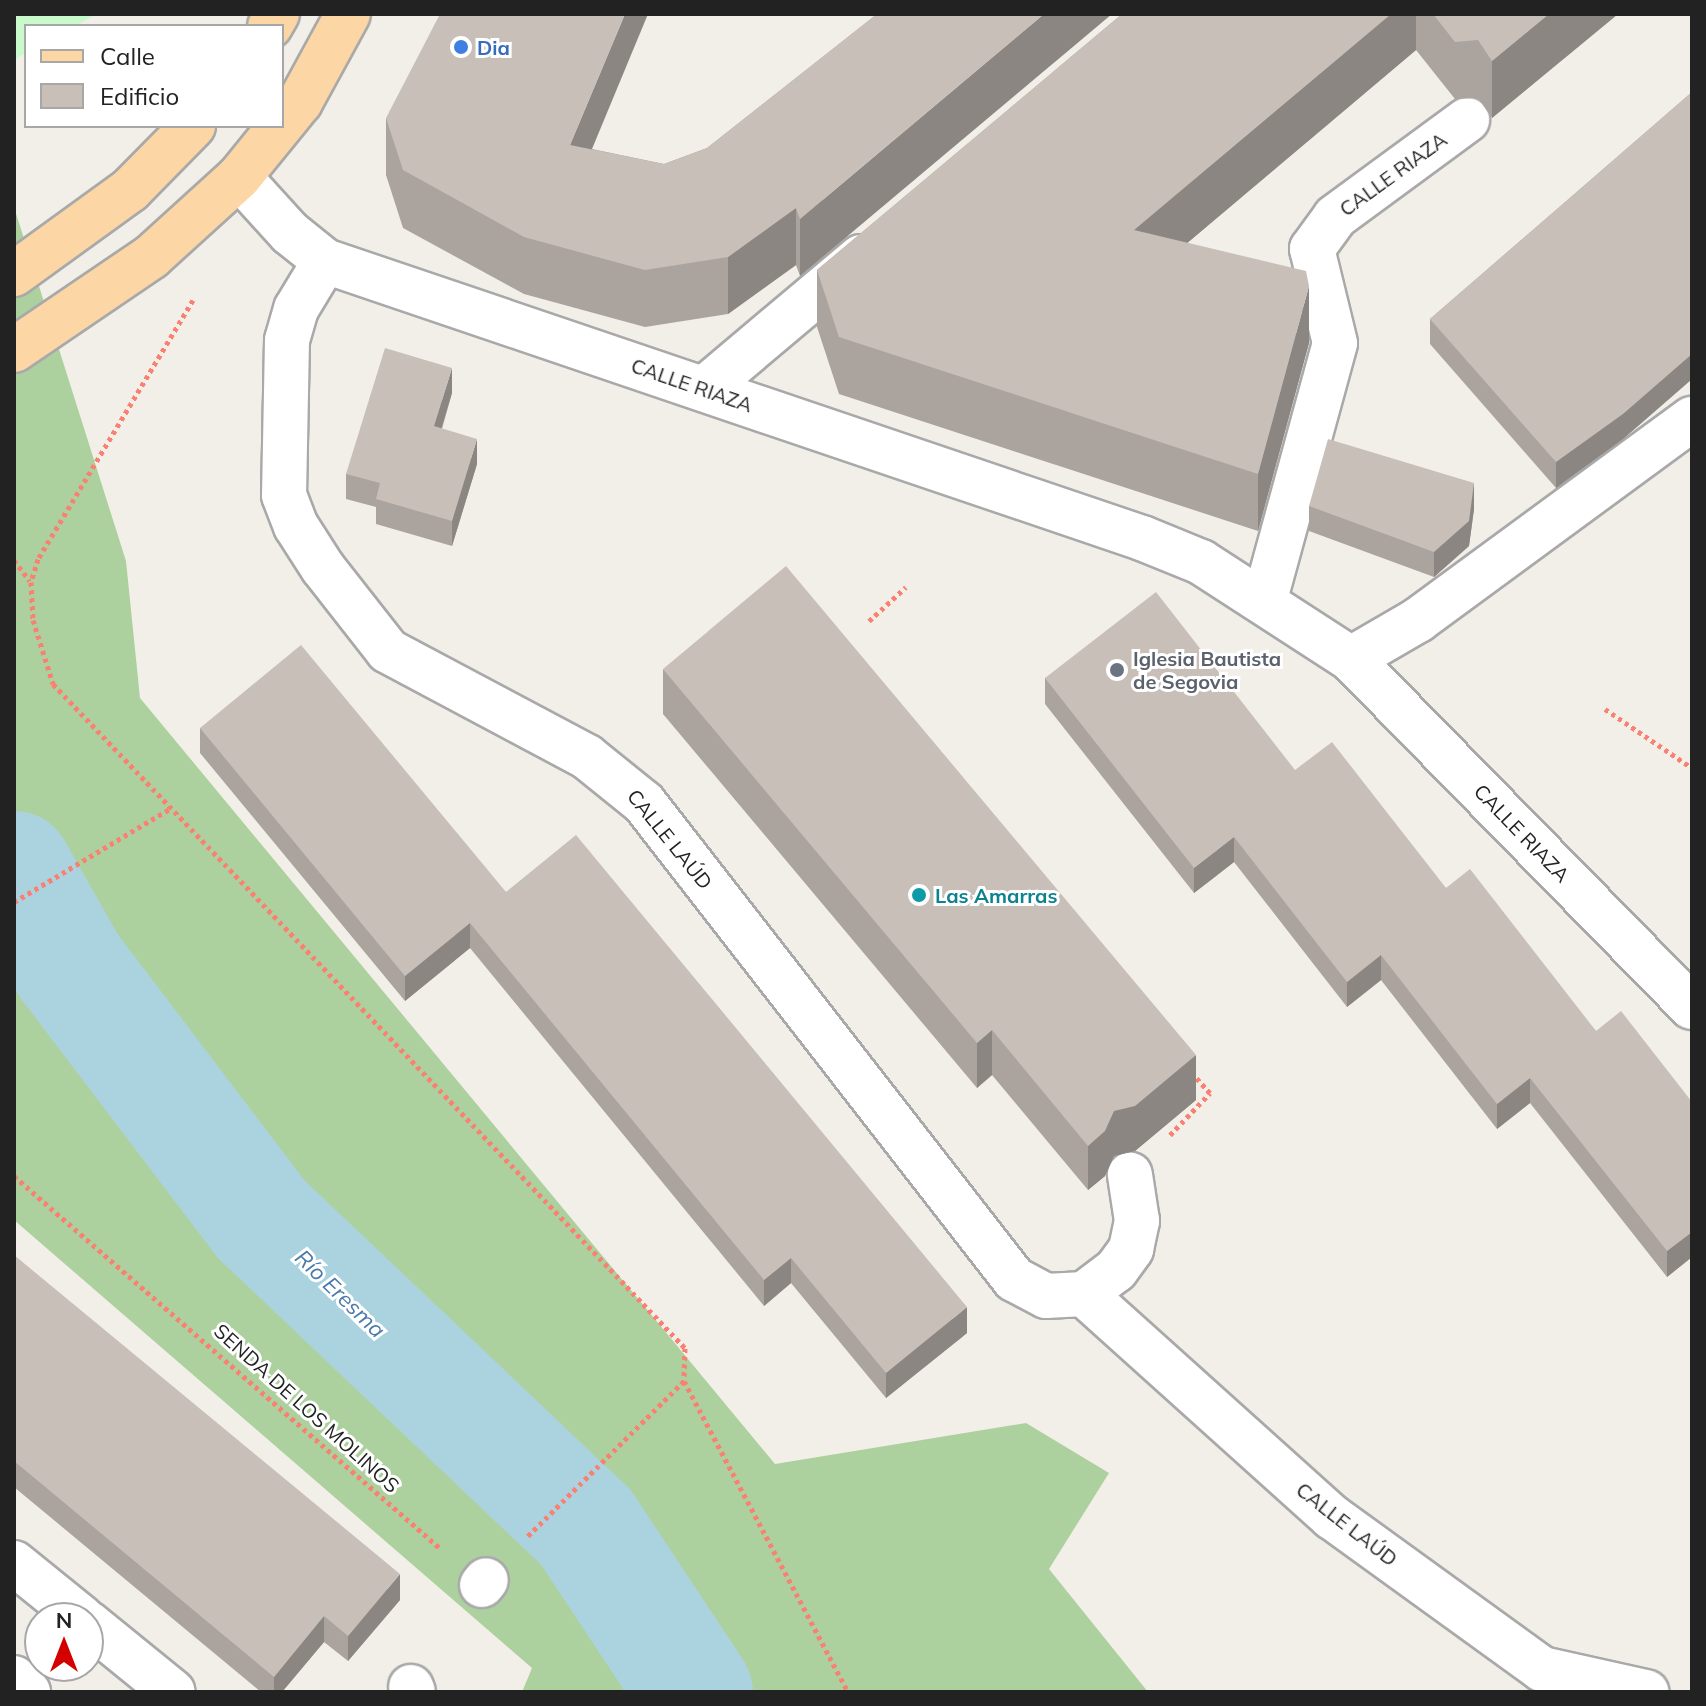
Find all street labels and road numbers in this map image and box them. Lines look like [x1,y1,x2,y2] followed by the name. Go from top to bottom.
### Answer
[1335,127,1451,221] street label: CALLE RIAZA
[628,353,756,417] street label: CALLE RIAZA
[1469,779,1575,887] street label: CALLE RIAZA
[622,784,718,894] street label: CALLE LAÚD
[210,1319,404,1497] street label: SENDA DE LOS MOLINOS
[1292,1477,1402,1571] street label: CALLE LAÚD

